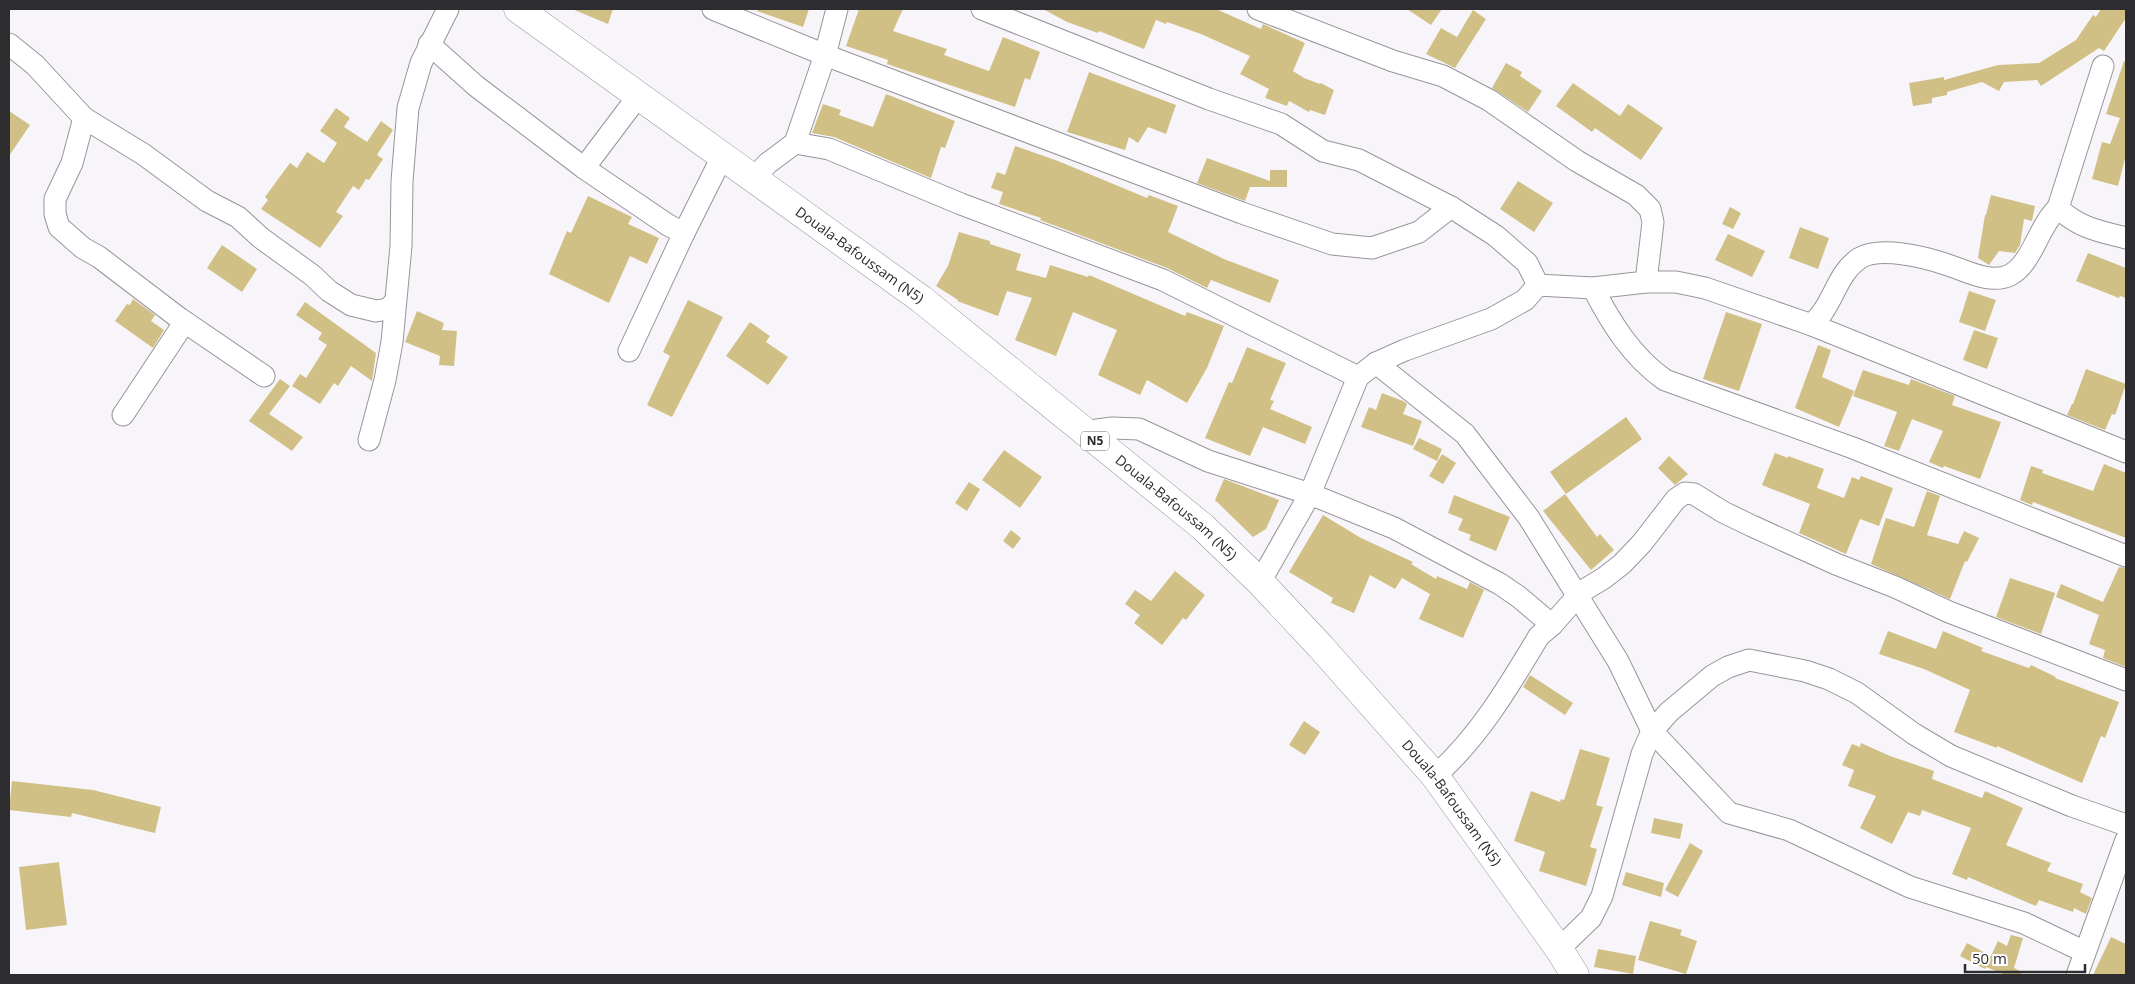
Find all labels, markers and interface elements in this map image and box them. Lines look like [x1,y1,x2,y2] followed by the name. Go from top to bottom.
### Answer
[792,202,928,307] street label: Douala-Bafoussam (N5)
[1081,432,1109,451] road number: N5
[1112,450,1241,564] street label: Douala-Bafoussam (N5)
[1398,735,1506,869] street label: Douala-Bafoussam (N5)
[1965,942,2085,974] scale bar
[1972,948,2007,968] text: 50 m

